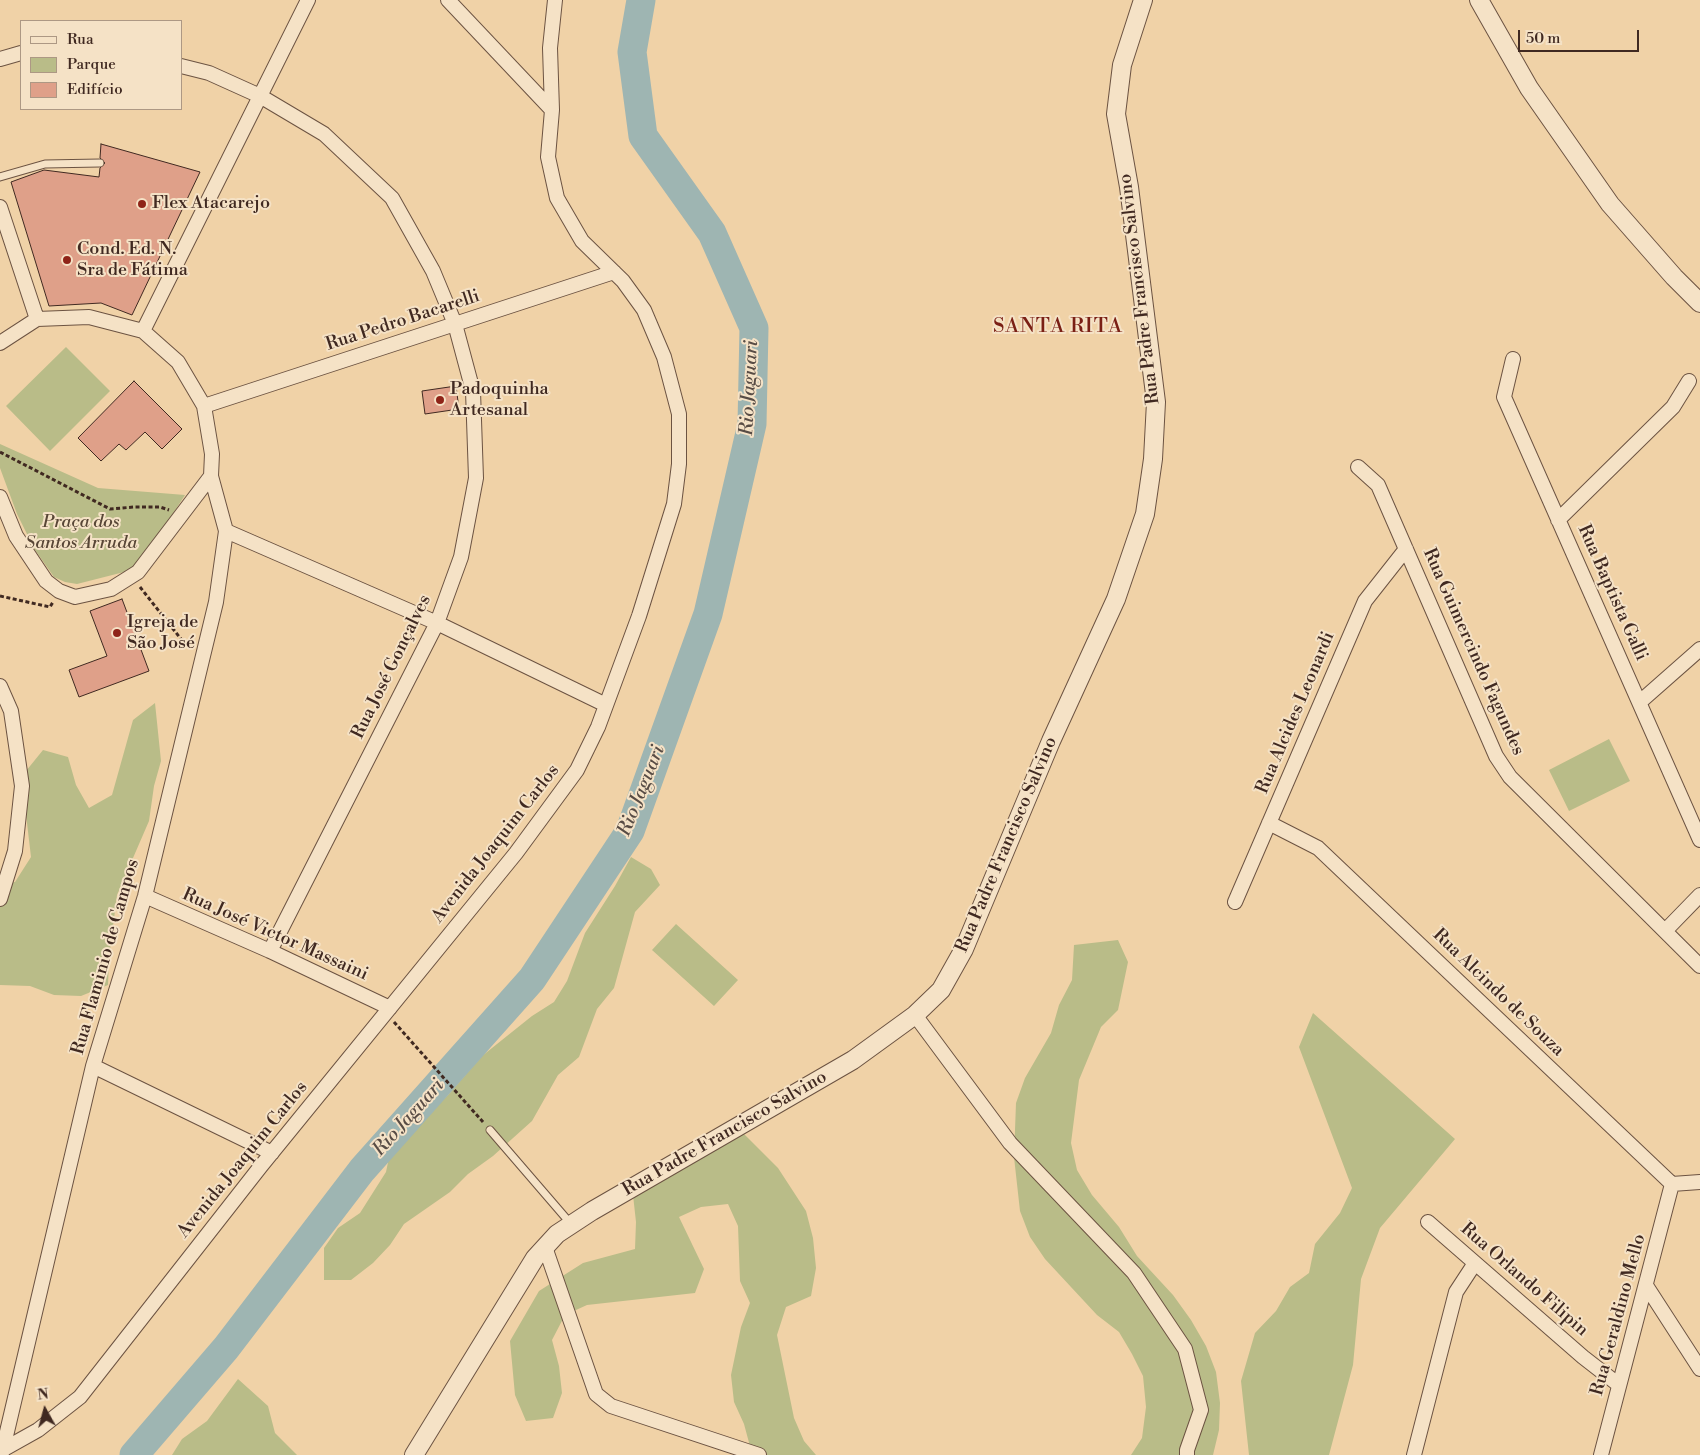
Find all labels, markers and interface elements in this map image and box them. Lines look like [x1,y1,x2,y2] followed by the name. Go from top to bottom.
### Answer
[20,20,182,110] legend
[1520,20,1641,52] scale bar
[1526,29,1560,48] text: 50 m
[67,30,94,49] text: Rua
[67,55,116,74] text: Parque
[67,80,123,99] text: Edifício
[1115,172,1165,406] street label: Rua Padre Francisco Salvino
[152,193,270,215] place label: Flex Atacarejo
[136,198,148,210] marker: Flex Atacarejo
[77,239,188,282] place label: Cond. Ed. N. Sra de Fátima
[61,254,73,266] marker: Cond. Ed. N. Sra de Fátima
[323,286,483,356] street label: Rua Pedro Bacarelli
[992,315,1124,339] district label: SANTA RITA
[736,340,764,436] water label: Rio Jaguari
[450,379,549,422] place label: Padoquinha Artesanal
[434,394,446,406] marker: Padoquinha Artesanal
[25,512,137,554] park label: Praça dos Santos Arruda
[1572,522,1652,664] street label: Rua Baptista Galli
[1417,545,1529,759] street label: Rua Guimercindo Fagundes
[348,592,436,742] street label: Rua José Gonçalves
[127,612,198,654] place label: Igreja de São José
[111,627,123,639] marker: Igreja de São José
[1252,629,1340,797] street label: Rua Alcides Leonardi
[952,734,1062,956] street label: Rua Padre Francisco Salvino
[613,742,671,840] water label: Rio Jaguari
[427,761,565,927] street label: Avenida Joaquim Carlos
[68,857,144,1057] street label: Rua Flaminio de Campos
[179,884,371,986] street label: Rua José Victor Massaini
[1428,925,1568,1061] street label: Rua Alcindo de Souza
[619,1067,831,1201] street label: Rua Padre Francisco Salvino
[368,1075,450,1161] water label: Rio Jaguari
[173,1077,313,1243] street label: Avenida Joaquim Carlos
[1456,1219,1592,1341] street label: Rua Orlando Filipin
[1587,1232,1651,1398] street label: Rua Geraldino Mello
[20,1385,70,1435] north arrow
[37,1386,50,1405] text: N

